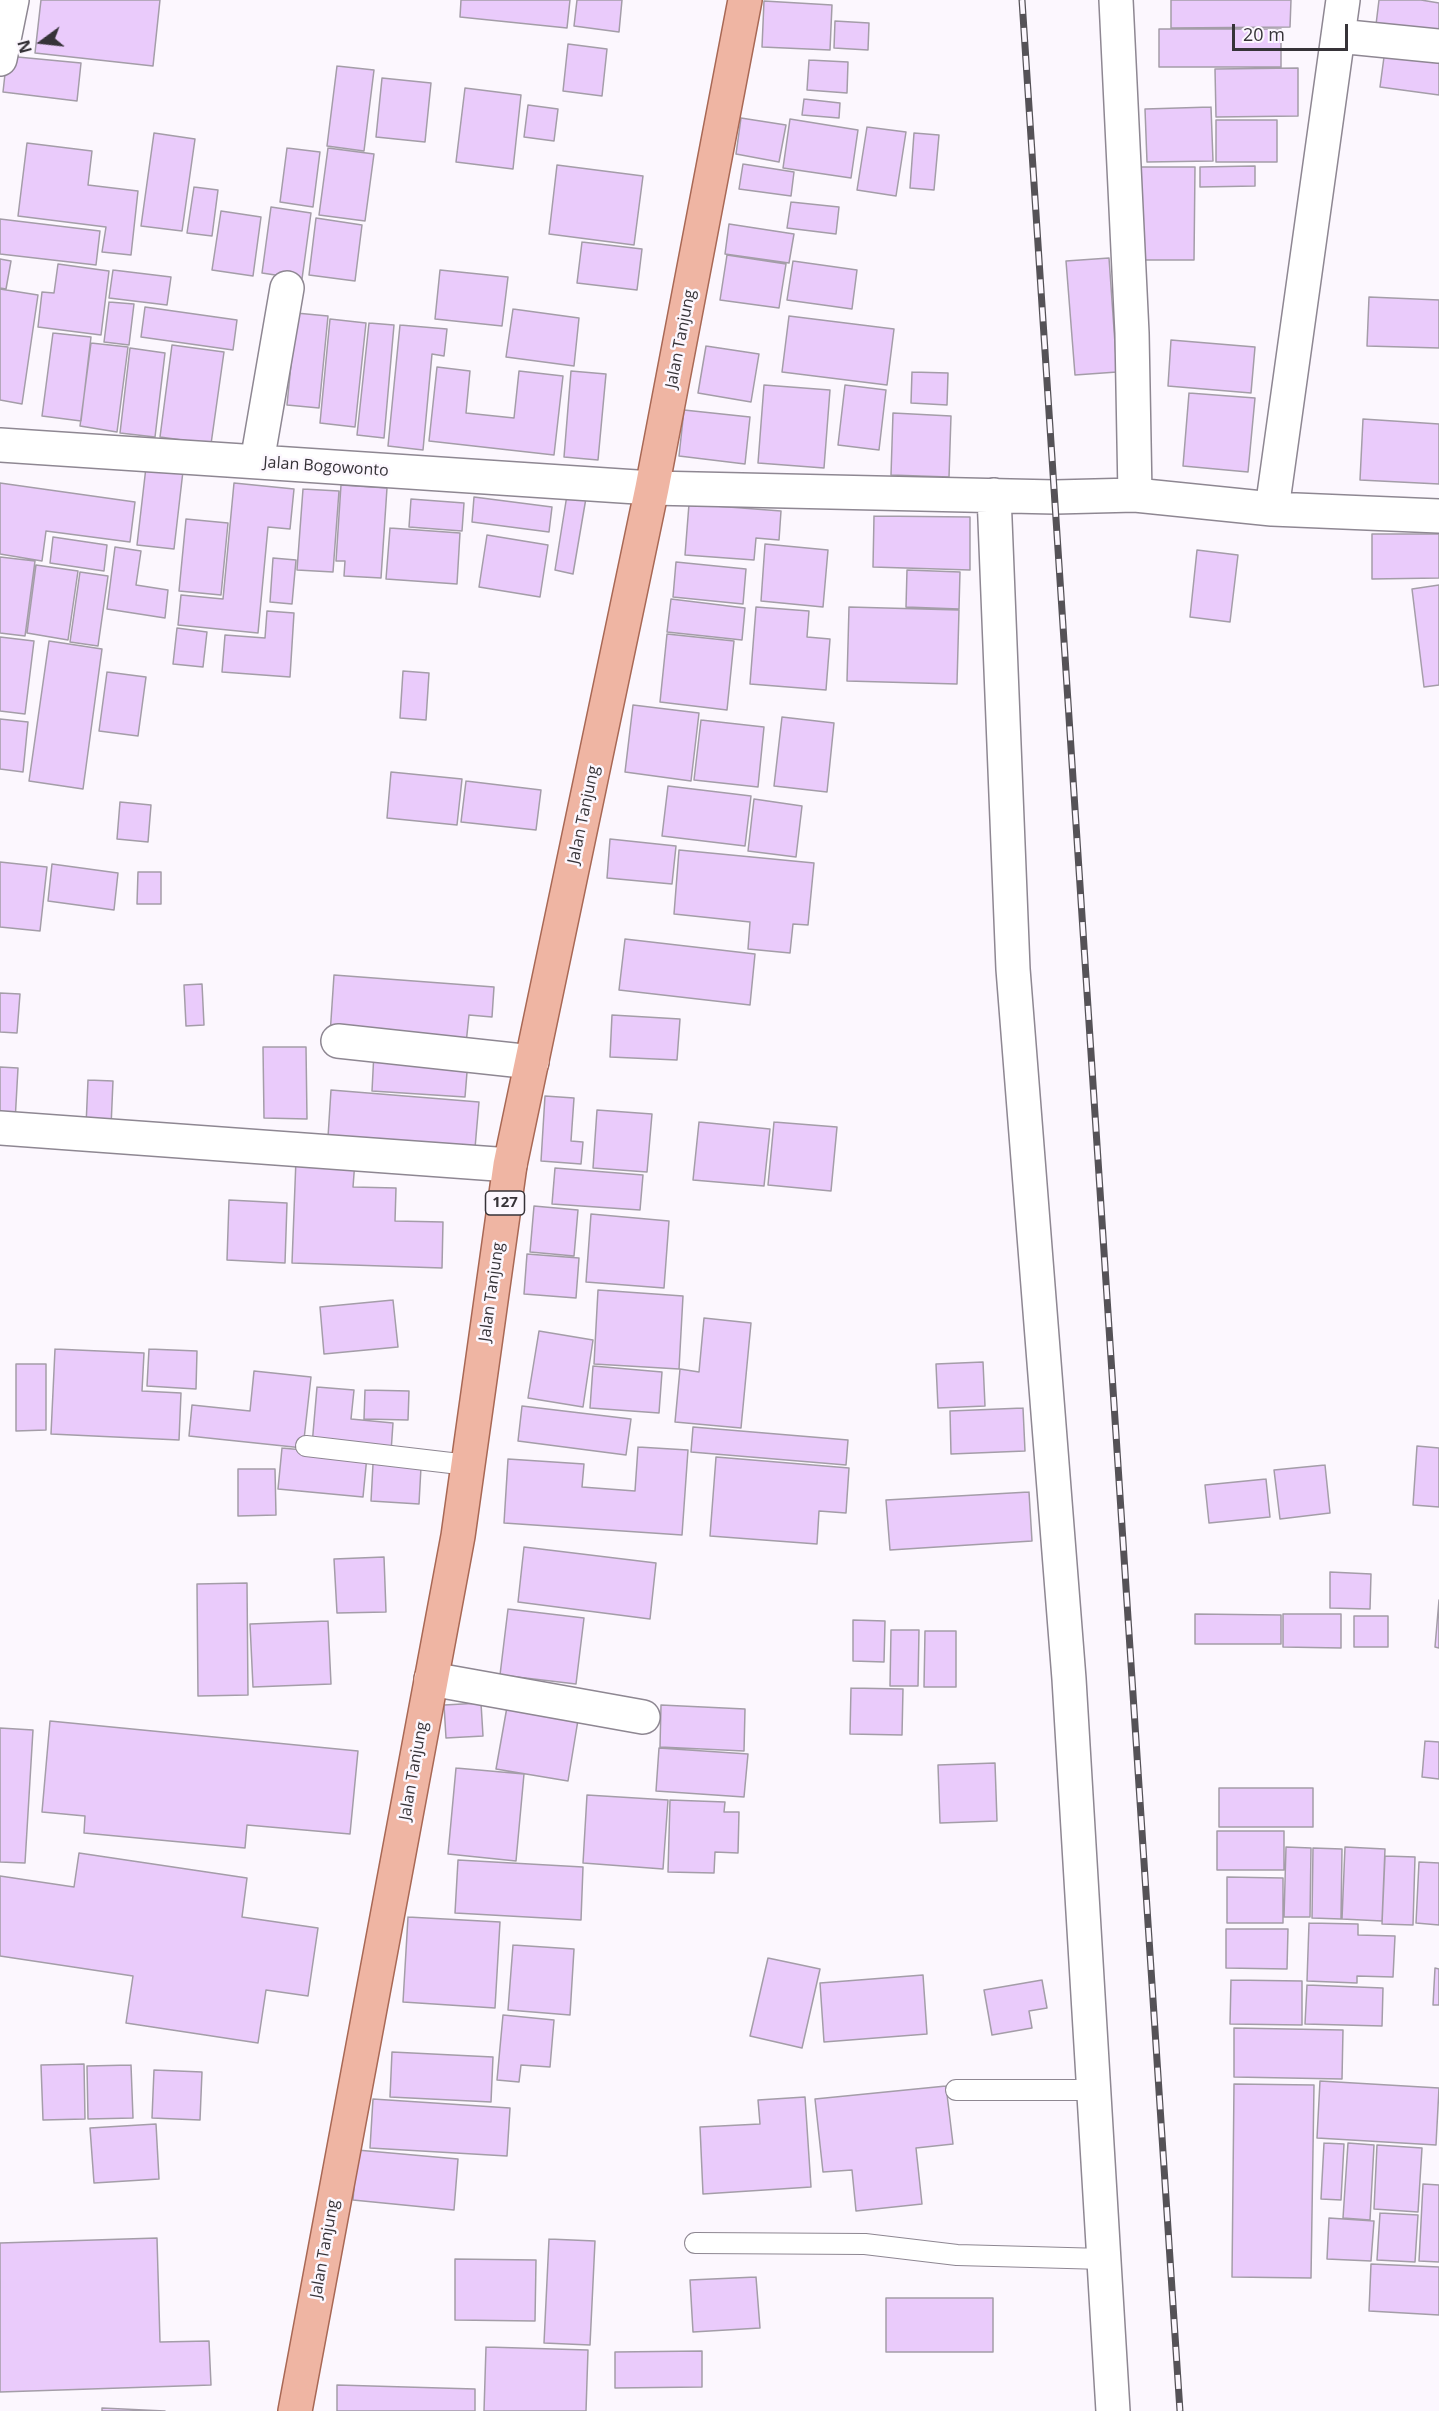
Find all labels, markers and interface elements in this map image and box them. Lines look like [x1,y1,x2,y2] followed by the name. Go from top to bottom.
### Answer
[12,12,72,72] north arrow
[1235,12,1350,50] scale bar
[1243,22,1285,46] text: 20 m
[12,38,37,56] text: N
[662,288,700,390] street label: Jalan Tanjung
[263,453,389,481] street label: Jalan Bogowonto
[564,764,604,866] street label: Jalan Tanjung
[486,1191,524,1215] road number: 127
[476,1241,508,1343] street label: Jalan Tanjung
[396,1720,432,1822] street label: Jalan Tanjung
[307,2198,343,2300] street label: Jalan Tanjung

